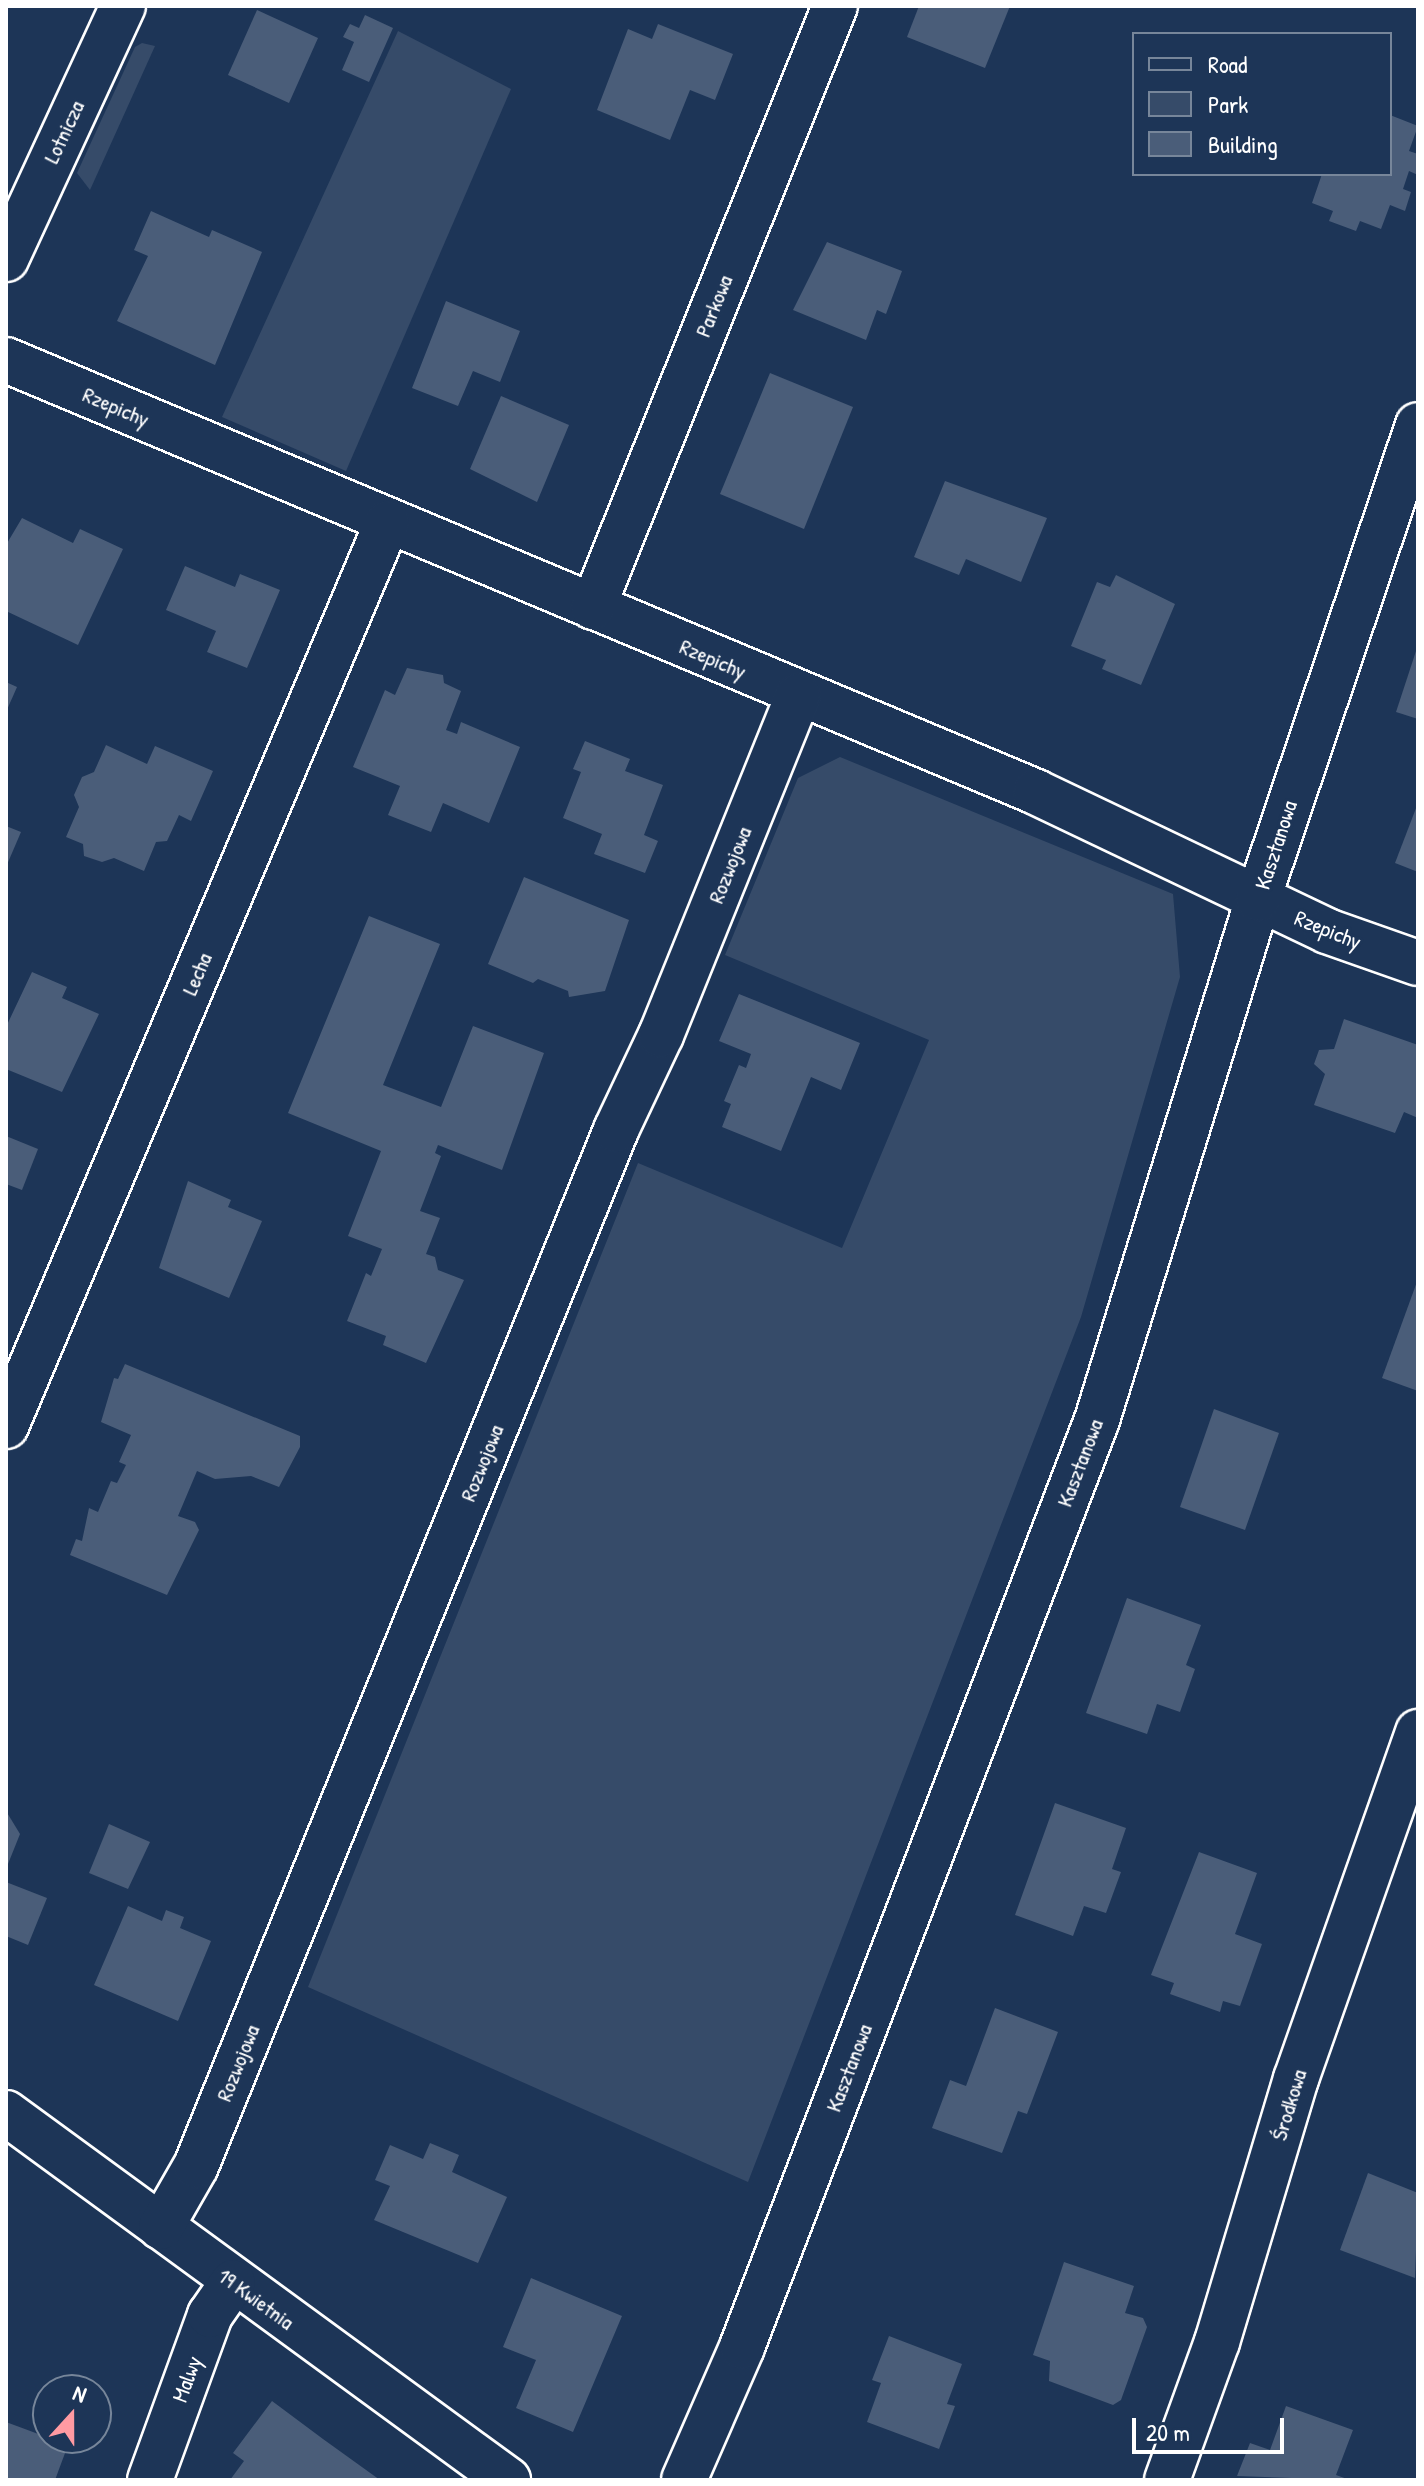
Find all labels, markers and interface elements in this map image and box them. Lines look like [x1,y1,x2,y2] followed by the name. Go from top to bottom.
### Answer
[1132,32,1392,176] legend
[1208,48,1247,80] text: Road
[1208,88,1248,120] text: Park
[38,96,90,168] street label: Lotnicza
[1208,128,1278,160] text: Building
[690,271,738,341] street label: Parkowa
[79,381,153,433] street label: Rzepichy
[676,633,750,685] street label: Rzepichy
[1249,797,1303,893] street label: Kasztanowa
[703,823,757,907] street label: Rozwojowa
[1291,905,1365,955] street label: Rzepichy
[176,949,218,999] street label: Lecha
[1051,1415,1109,1511] street label: Kasztanowa
[455,1421,509,1505] street label: Rozwojowa
[820,2020,878,2116] street label: Kasztanowa
[211,2021,265,2105] street label: Rozwojowa
[1266,2066,1312,2144] street label: Środkowa
[213,2263,299,2335] street label: 19 Kwietnia
[167,2352,207,2406] street label: Malwy
[32,2374,112,2454] north arrow
[69,2377,91,2410] text: N
[1136,2402,1288,2452] scale bar
[1146,2416,1190,2448] text: 20 m

